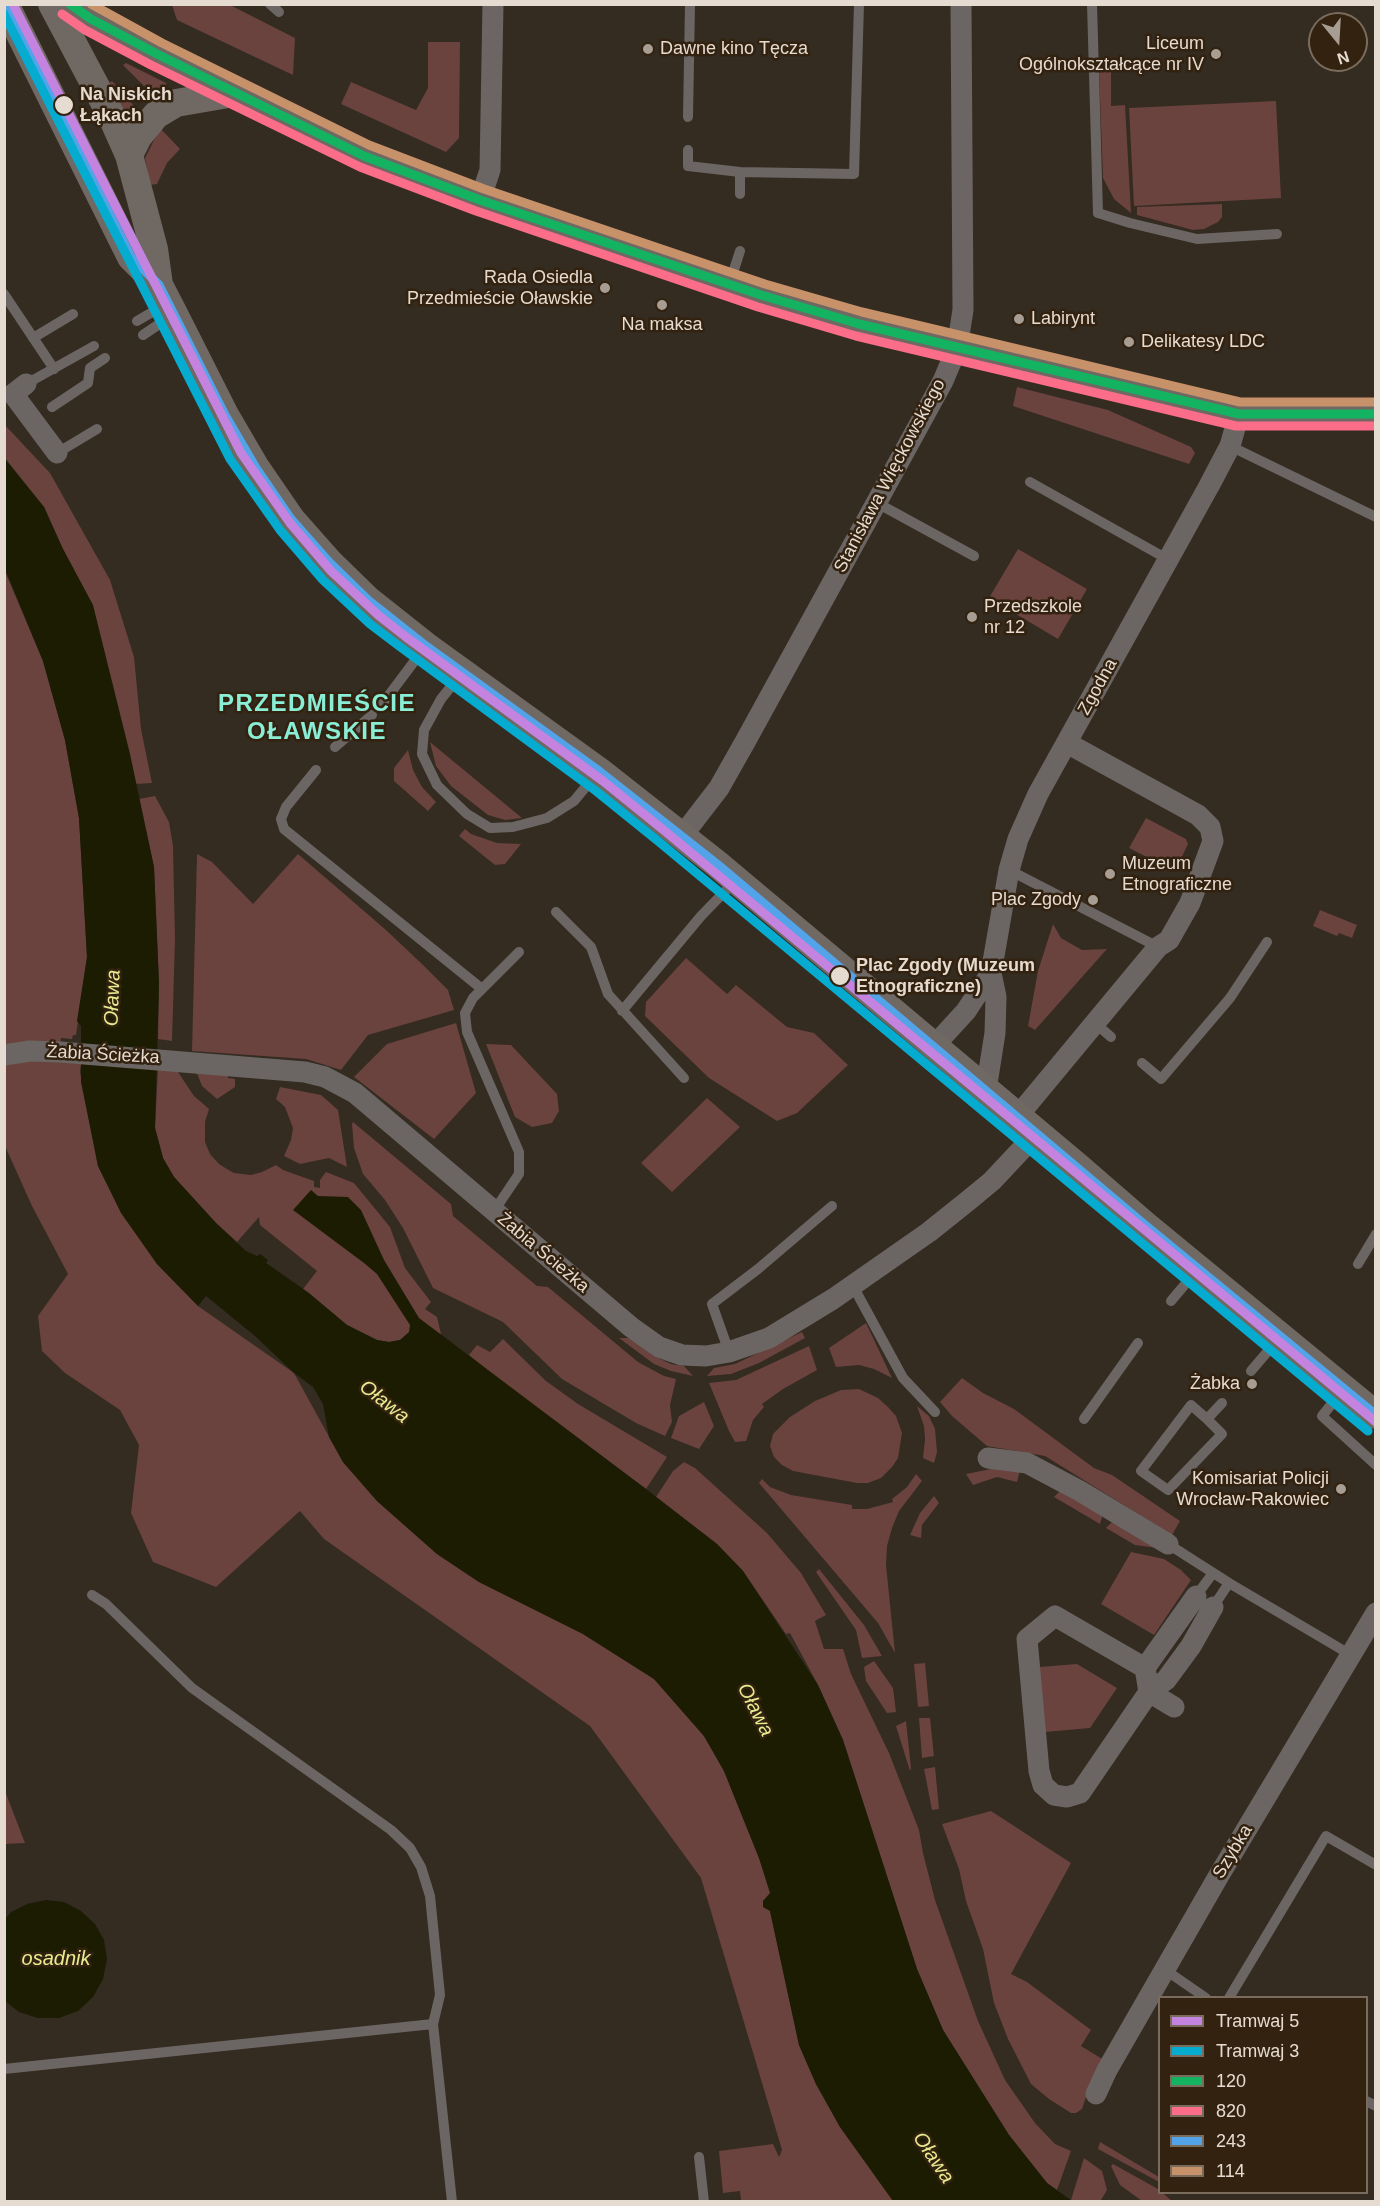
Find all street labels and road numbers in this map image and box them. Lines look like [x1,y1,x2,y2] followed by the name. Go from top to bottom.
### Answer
[830,376,950,576] street label: Stanisława Więckowskiego
[1074,655,1122,719] street label: Zgodna
[46,1041,160,1069] street label: Żabia Ścieżka
[493,1208,593,1298] street label: Żabia Ścieżka
[1209,1821,1257,1883] street label: Szybka

